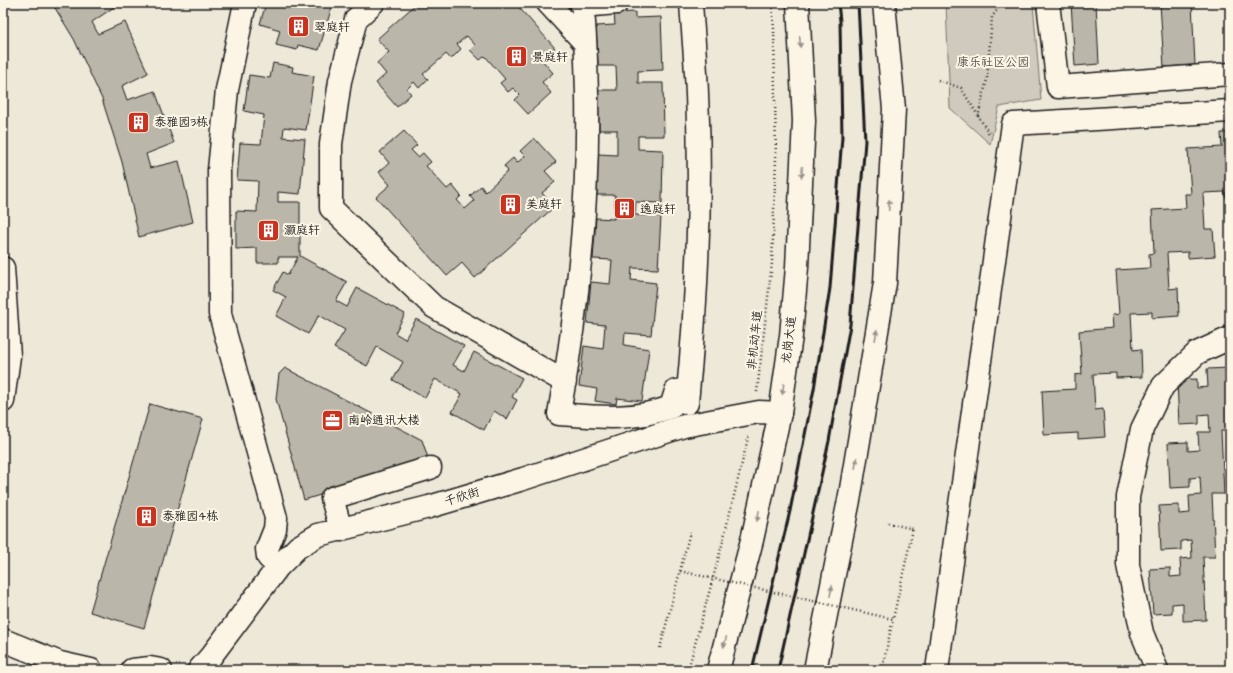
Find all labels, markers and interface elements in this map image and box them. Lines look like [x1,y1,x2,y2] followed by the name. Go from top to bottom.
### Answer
[285,14,311,40] building icon: 翠庭轩
[314,19,350,36] place label: 翠庭轩
[797,36,803,49] one-way arrow
[503,44,529,70] building icon: 景庭轩
[532,49,568,66] place label: 景庭轩
[957,54,1029,71] park label: 康乐社区公园
[125,109,151,135] building icon: 泰雅园3栋
[154,114,208,131] place label: 泰雅园3栋
[798,166,805,178] one-way arrow
[498,191,524,217] building icon: 美庭轩
[526,196,562,213] place label: 美庭轩
[612,196,638,222] building icon: 逸庭轩
[885,199,892,211] one-way arrow
[640,201,676,218] place label: 逸庭轩
[255,217,281,243] building icon: 灏庭轩
[284,222,320,239] place label: 灏庭轩
[743,309,767,371] street label: 非机动车道
[778,315,800,365] street label: 龙岗大道
[874,329,880,341] one-way arrow
[780,383,786,395] one-way arrow
[320,407,346,433] office icon: 南岭通讯大楼
[348,412,420,429] place label: 南岭通讯大楼
[853,457,859,469] one-way arrow
[442,484,482,510] street label: 千欣街
[134,503,160,529] building icon: 泰雅园4栋
[162,508,218,525] place label: 泰雅园4栋
[754,510,760,523] one-way arrow
[828,584,834,597] one-way arrow
[722,636,728,649] one-way arrow

